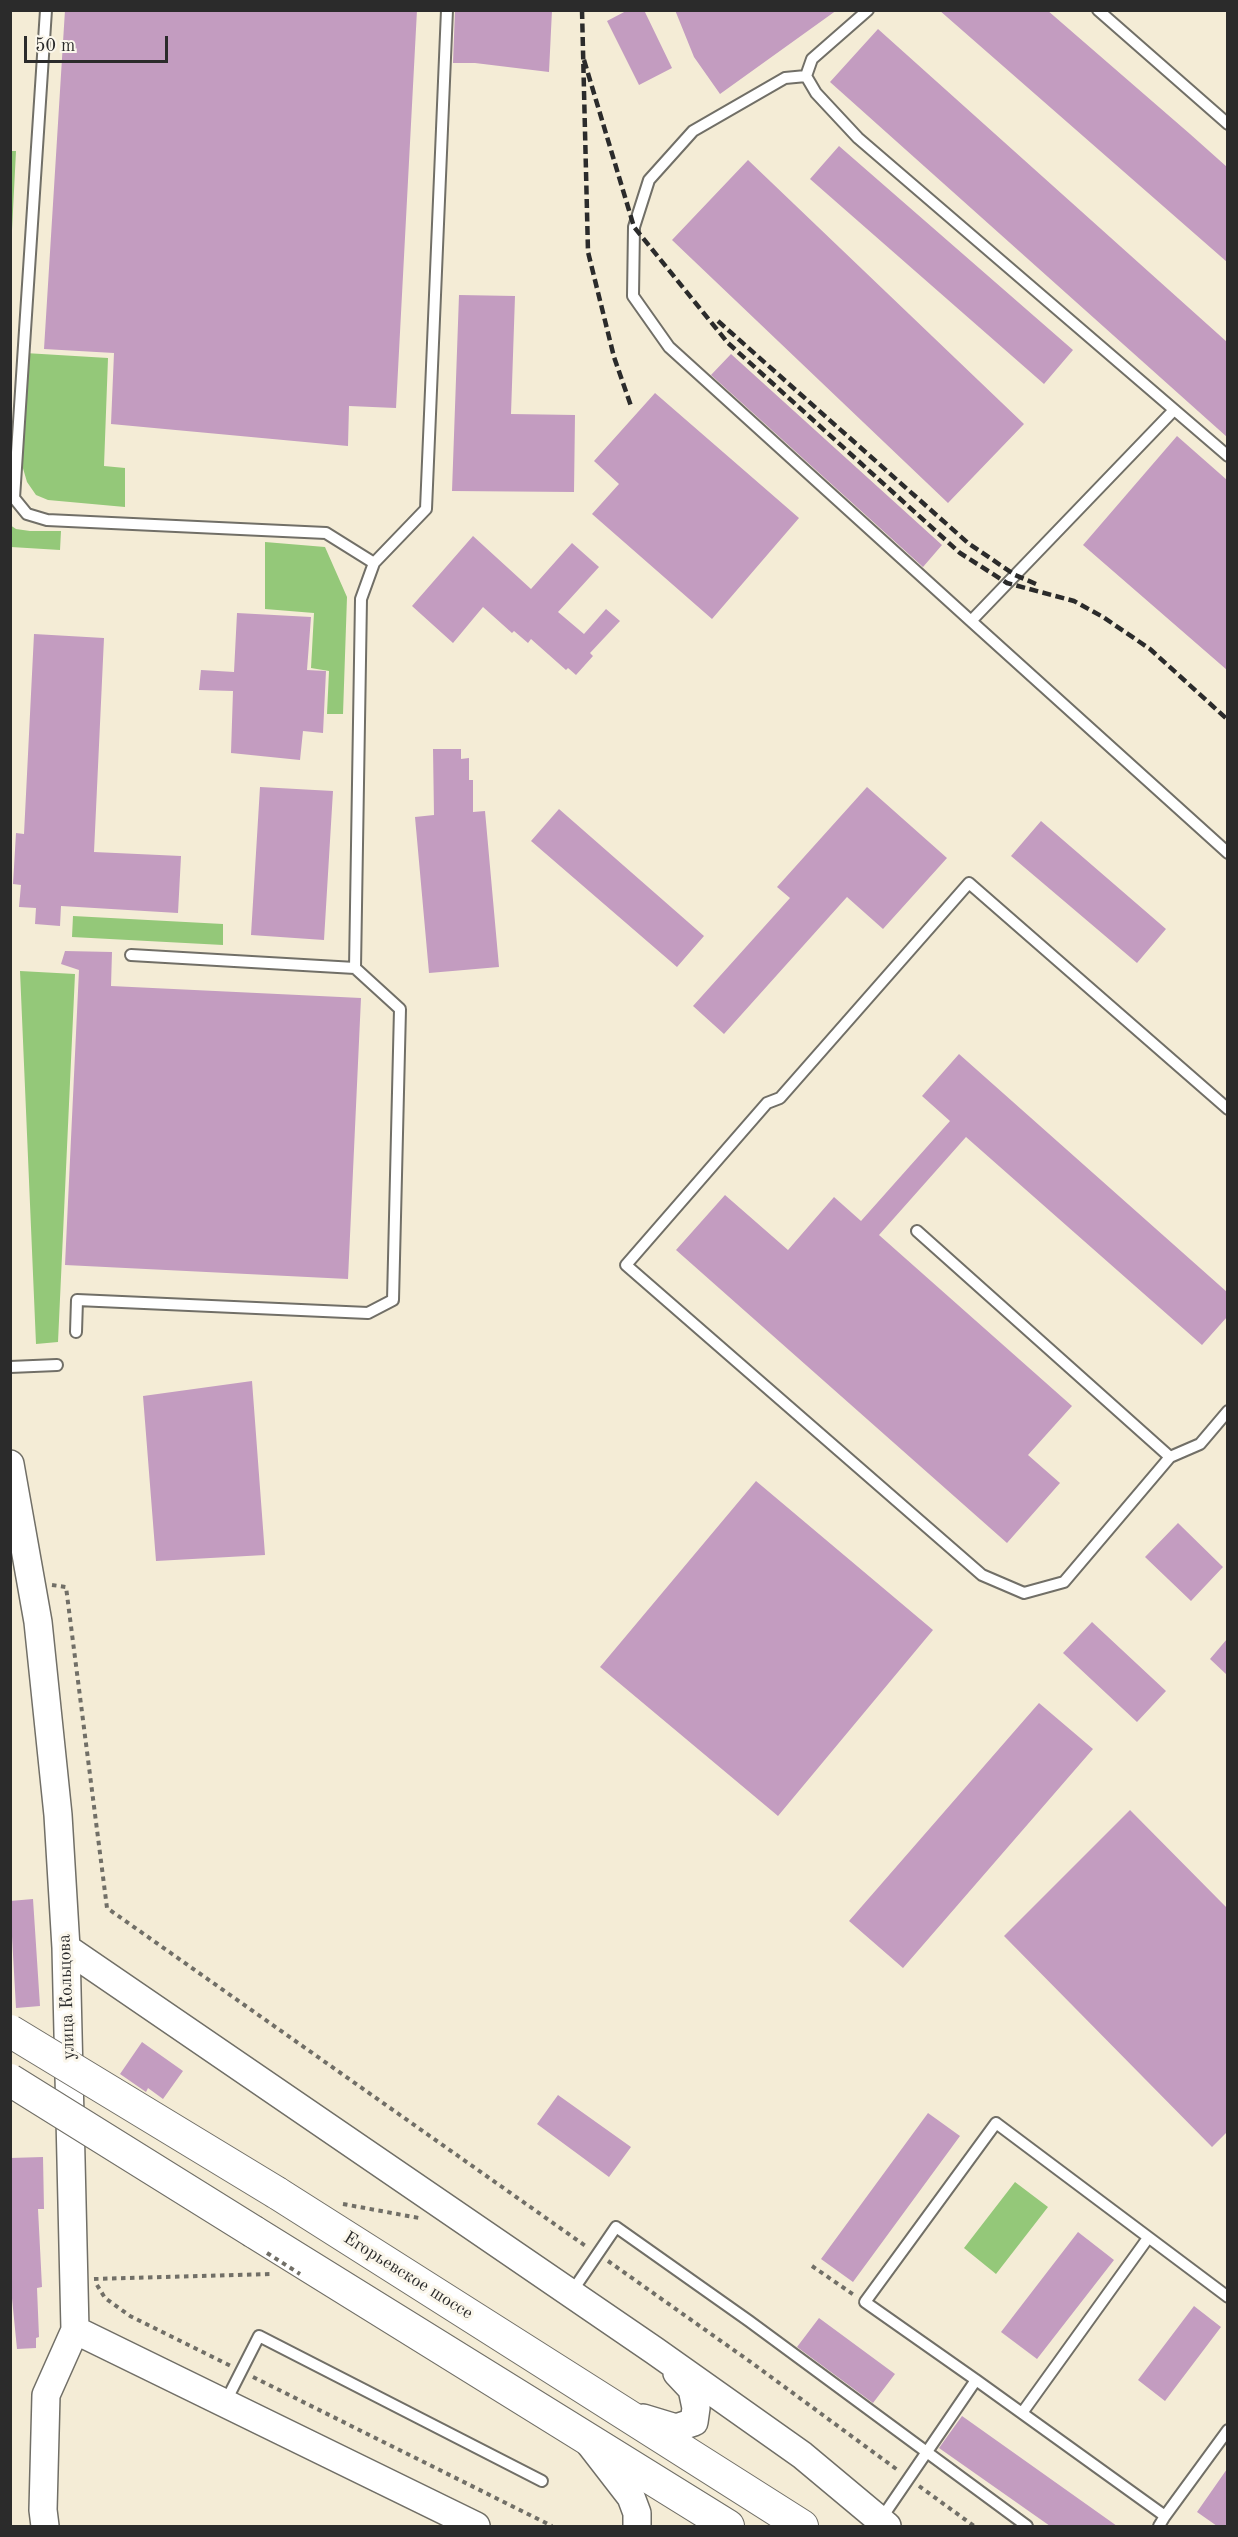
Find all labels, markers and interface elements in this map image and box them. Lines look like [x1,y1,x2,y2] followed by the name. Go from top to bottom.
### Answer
[27,24,171,62] scale bar
[35,37,75,55] text: 50 m
[54,1934,80,2060] street label: улица Кольцова
[339,2227,477,2325] street label: Егорьевское шоссе

